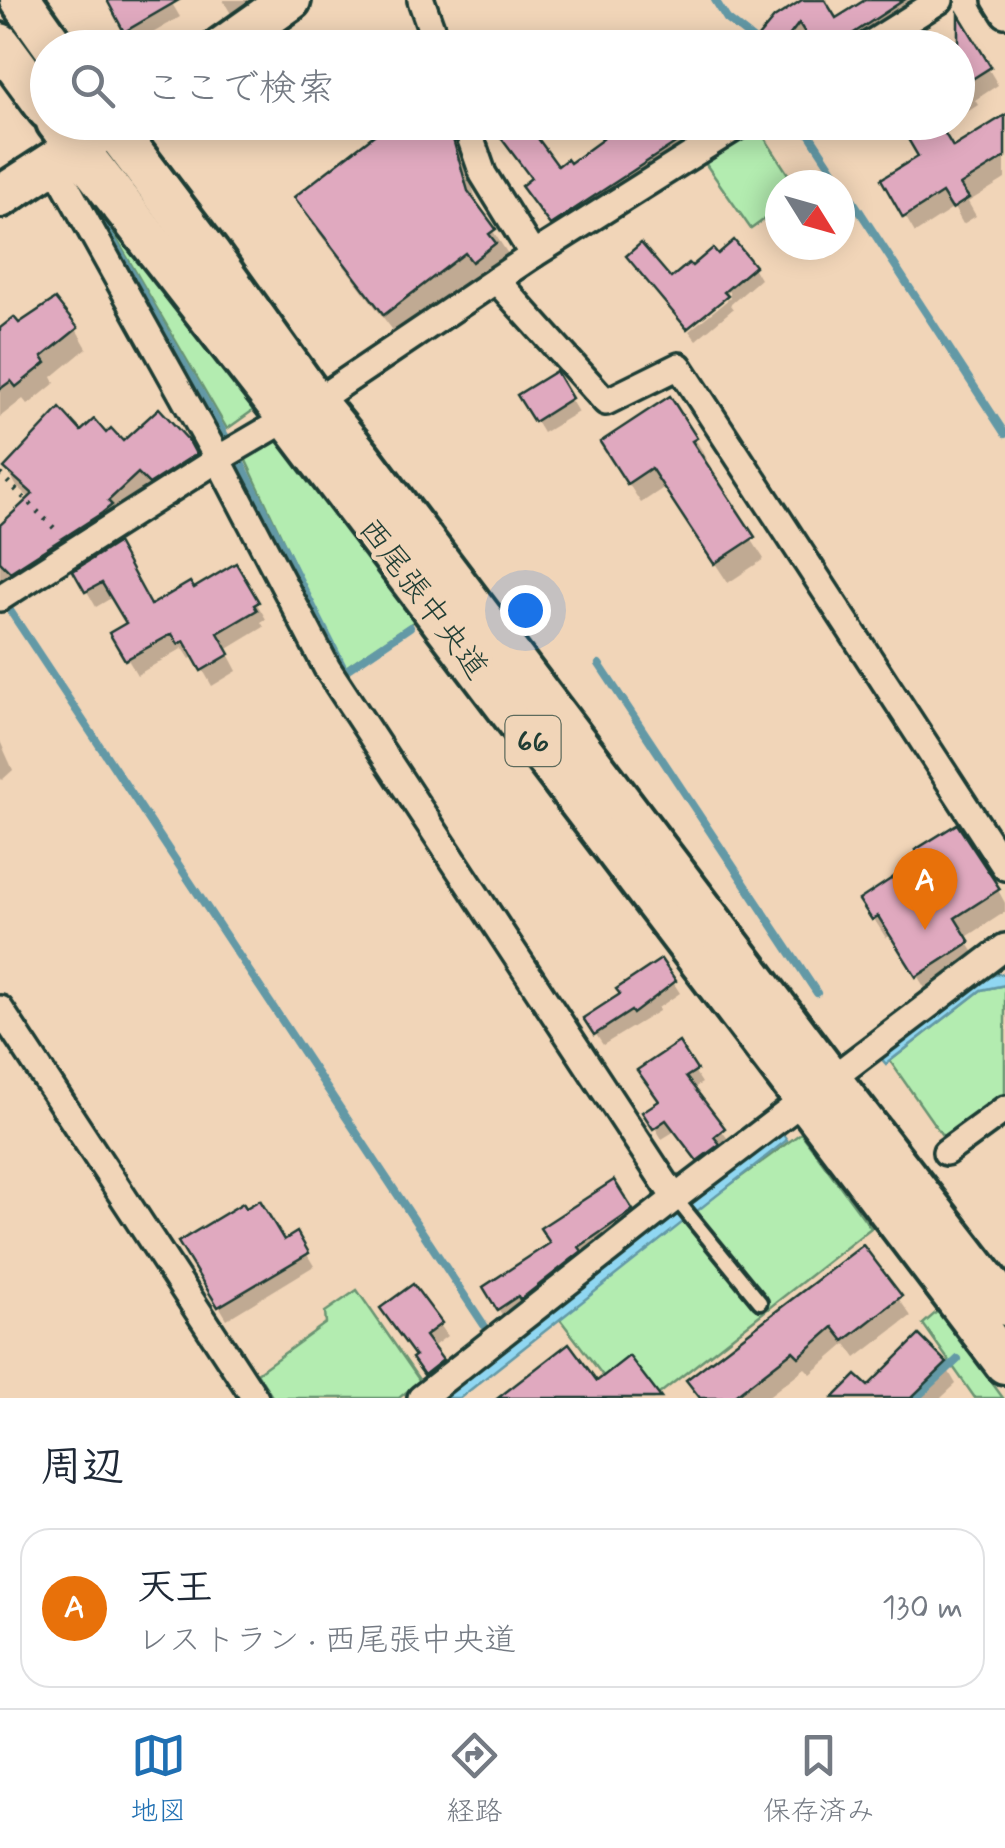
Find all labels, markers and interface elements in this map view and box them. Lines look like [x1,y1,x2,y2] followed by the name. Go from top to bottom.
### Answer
[30,30,975,140] search box
[65,58,120,113] icon: search
[145,65,335,114] text: ここで検索
[765,170,855,260] north arrow
[348,510,497,689] street label: 西尾張中央道
[500,585,551,636] your location
[506,716,560,766] road number: 66
[892,848,958,930] pin: A
[40,1441,124,1496] text: 周辺
[137,1564,213,1613] text: 天王
[64,1587,85,1629] text: A
[882,1587,963,1629] text: 130 m
[137,1620,516,1662] text: レストラン · 西尾張中央道
[130,1728,186,1831] tab: 地図
[446,1728,503,1831] tab: 経路
[763,1728,875,1831] tab: 保存済み

